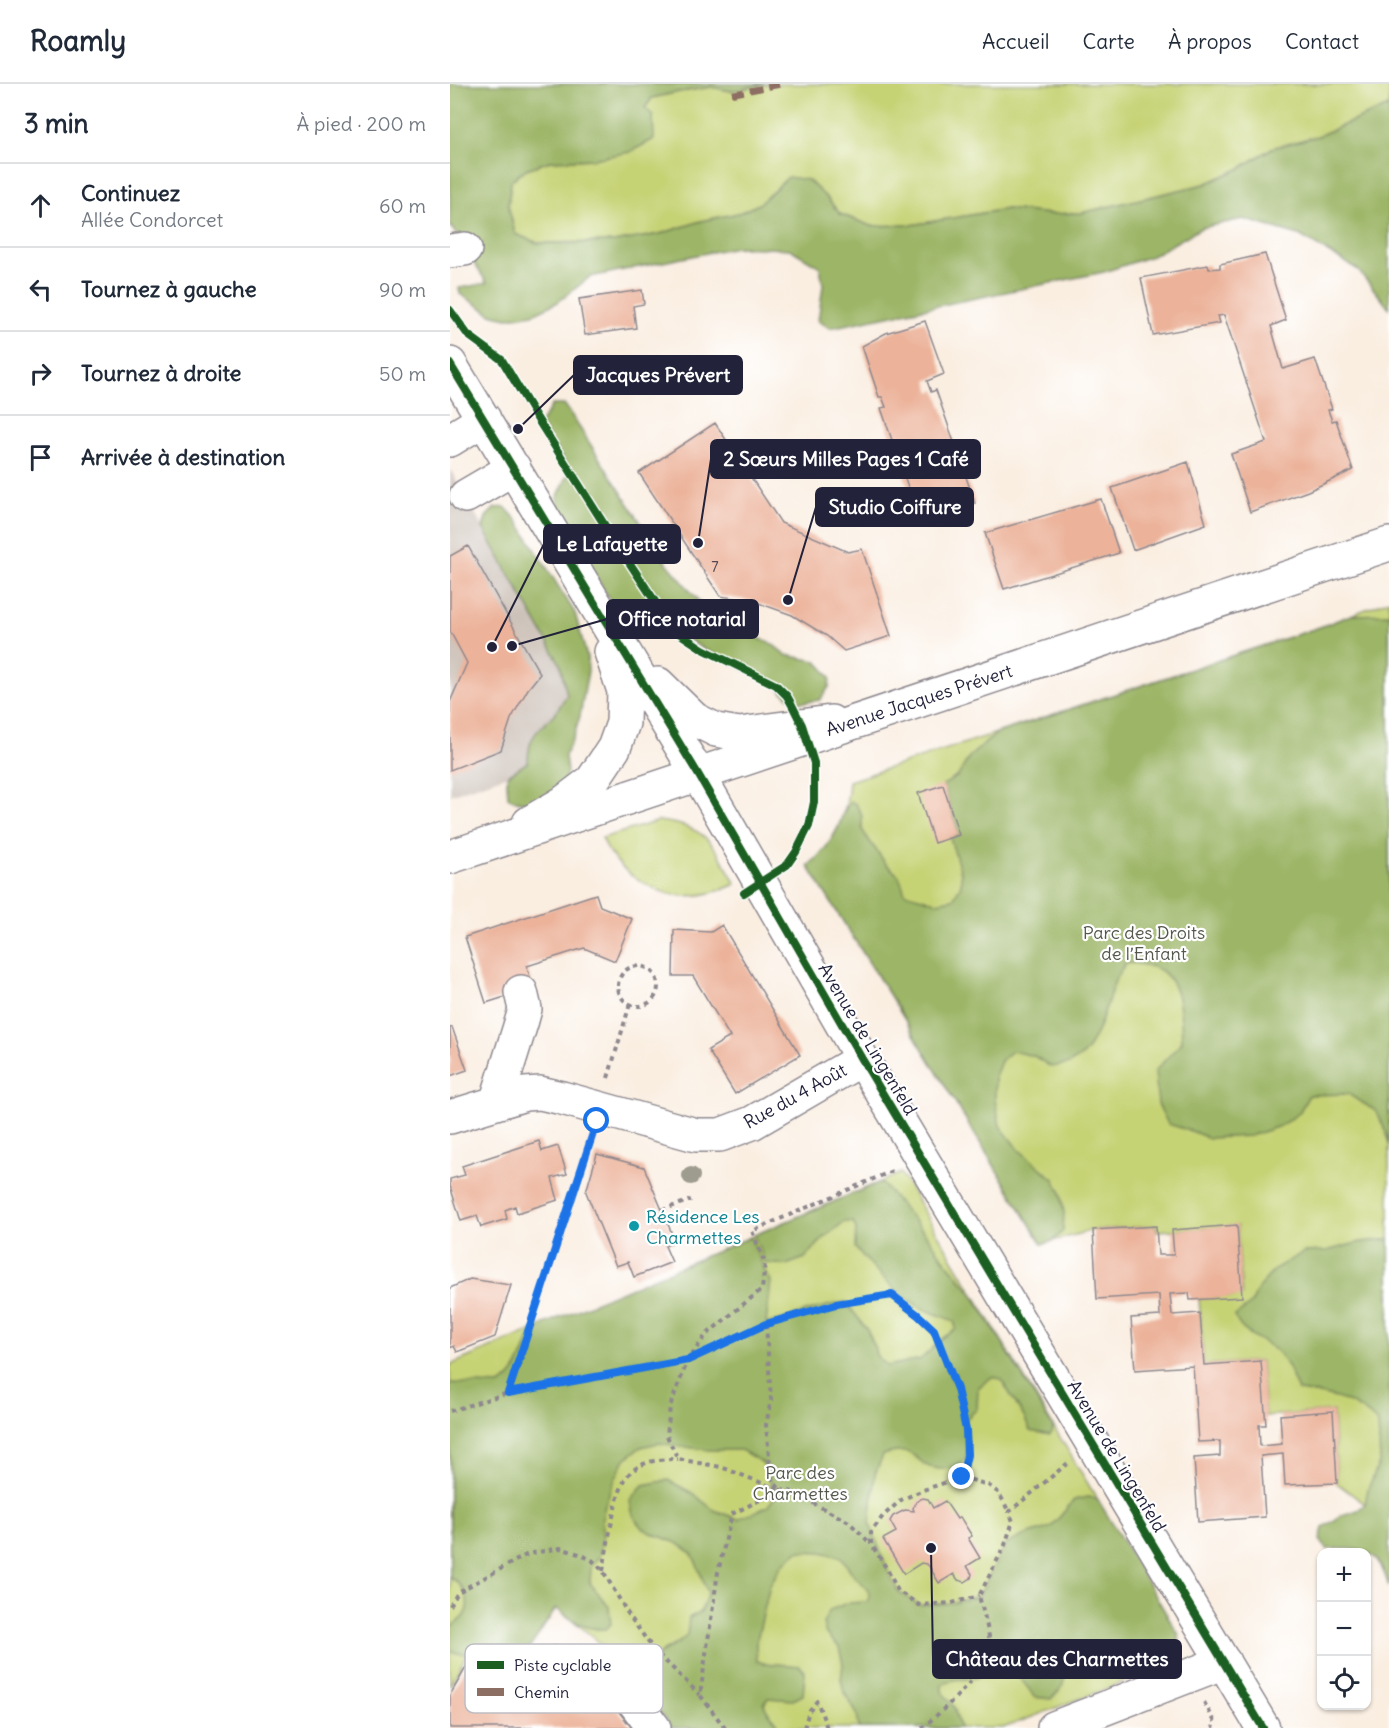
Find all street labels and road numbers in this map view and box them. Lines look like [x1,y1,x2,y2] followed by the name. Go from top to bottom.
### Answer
[823,659,1015,741] street label: Avenue Jacques Prévert
[814,959,923,1119] street label: Avenue de Lingenfeld
[740,1058,850,1134] street label: Rue du 4 Août
[1063,1376,1172,1536] street label: Avenue de Lingenfeld

